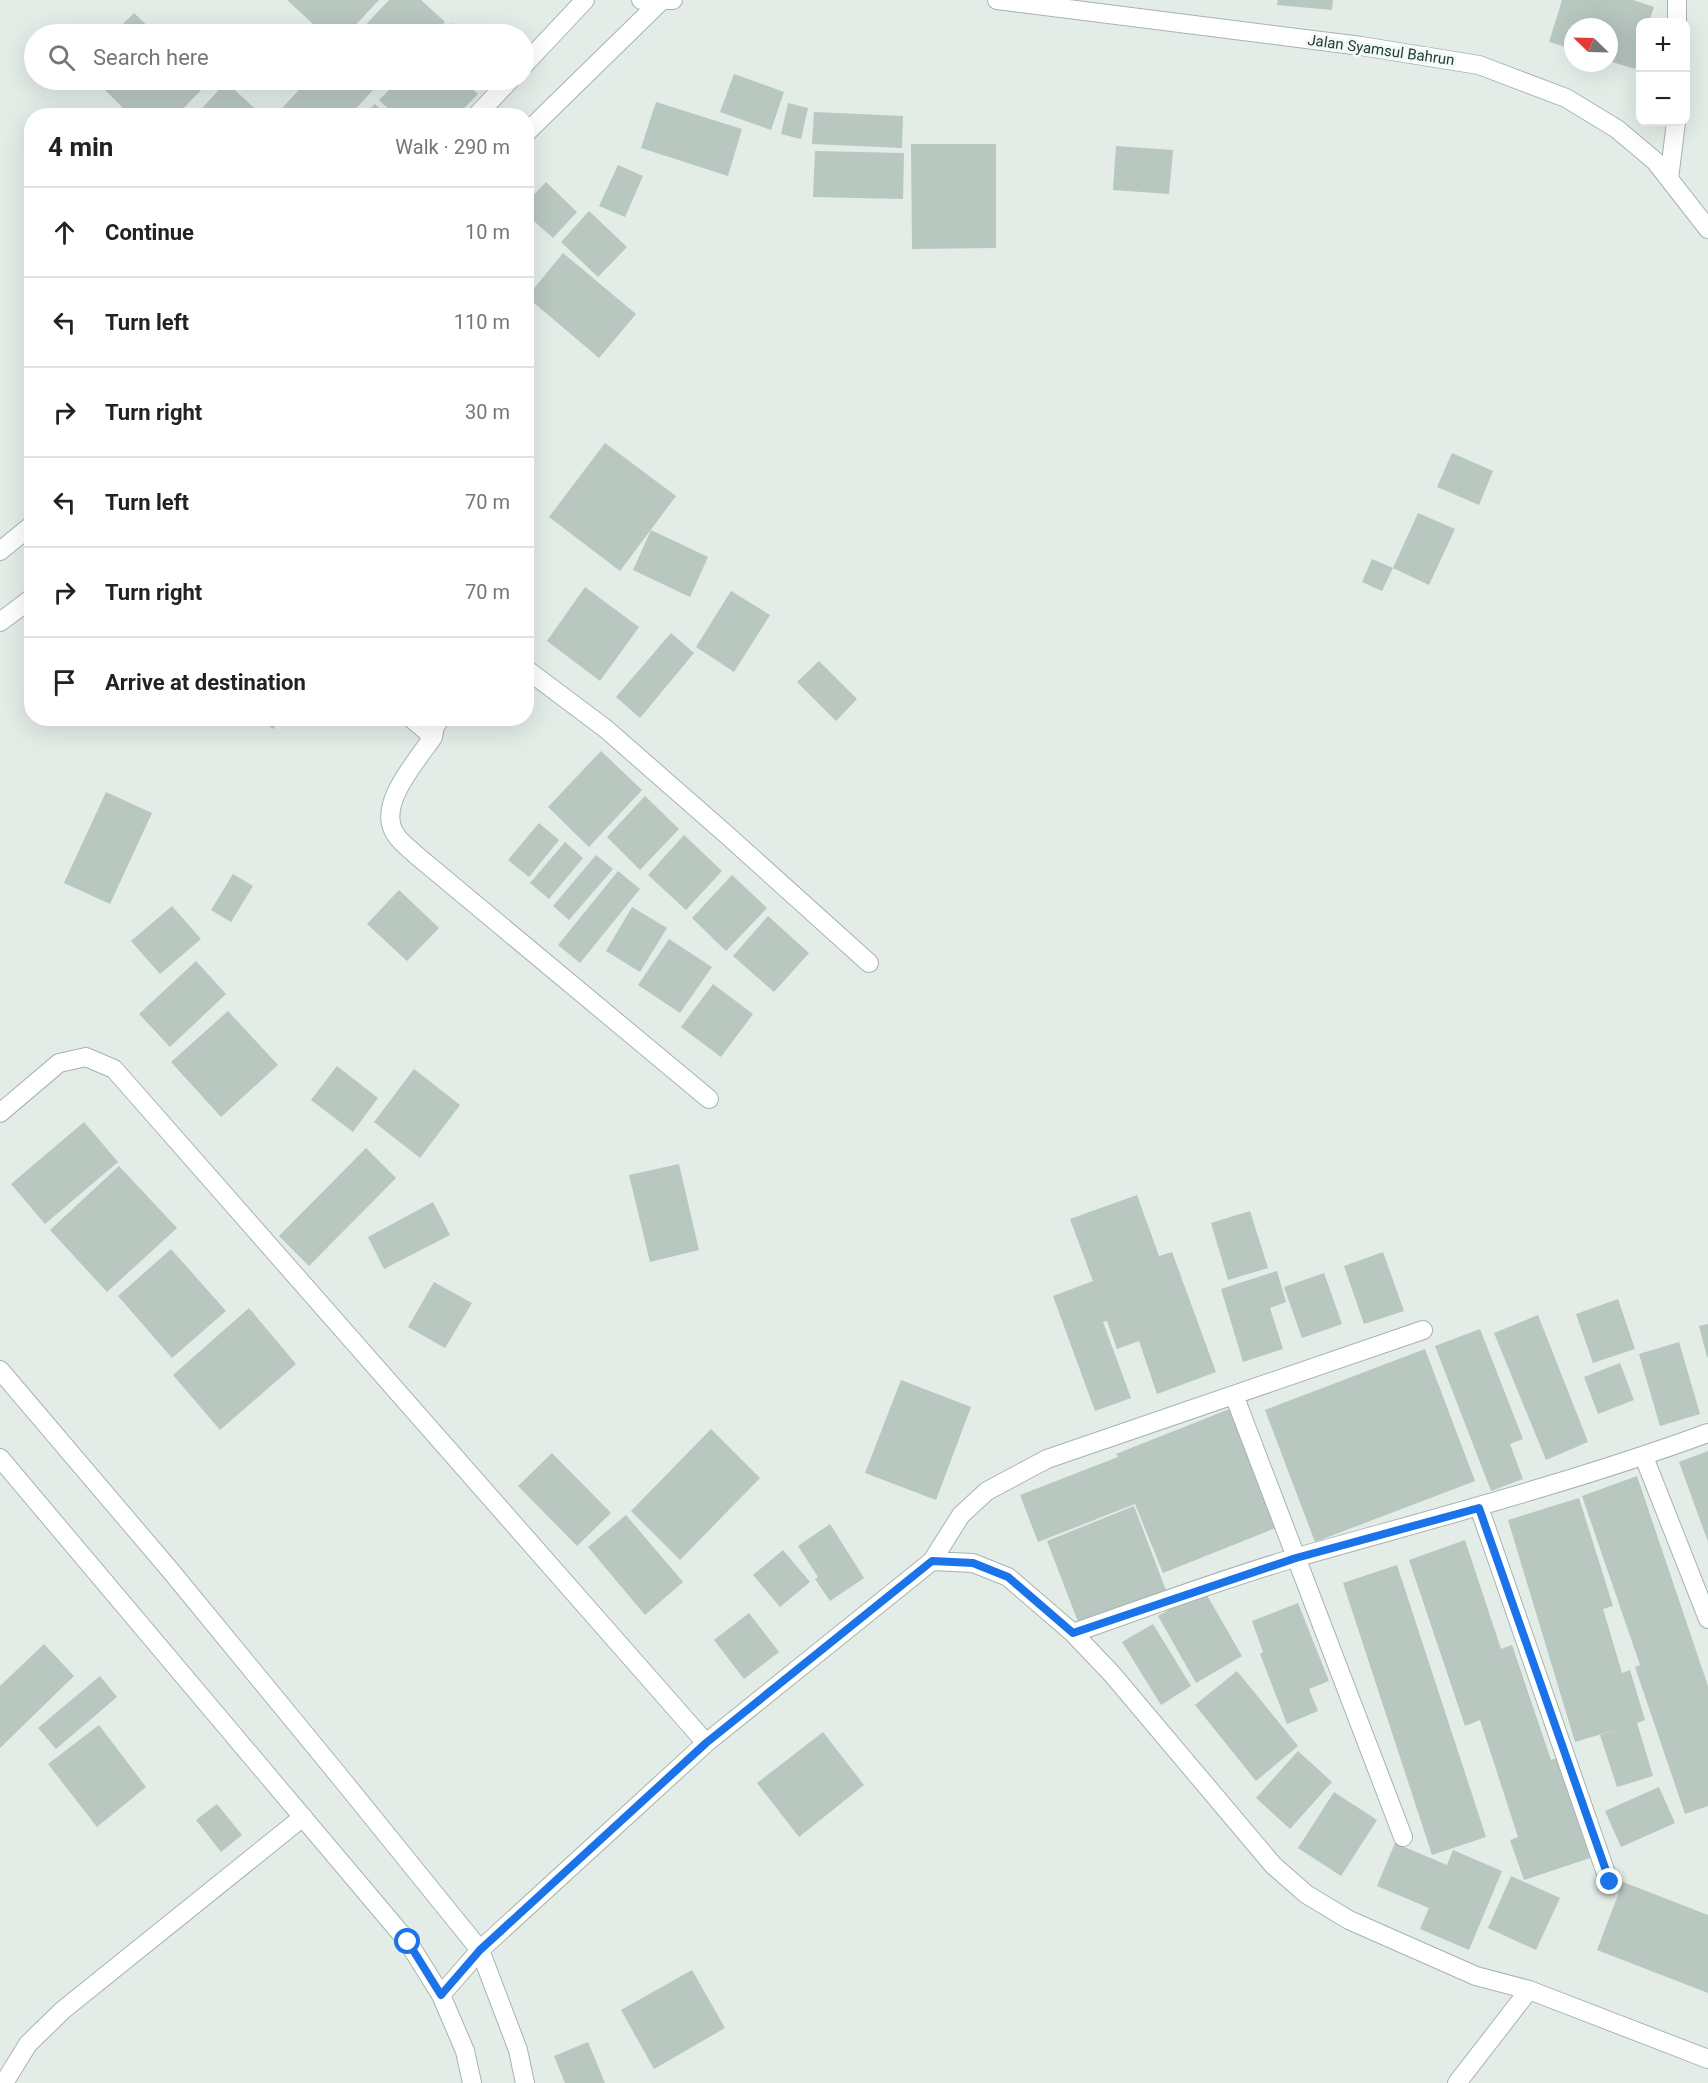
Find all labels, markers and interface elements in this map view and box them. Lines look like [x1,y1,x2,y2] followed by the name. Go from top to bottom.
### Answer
[1564,18,1618,72] north arrow
[1636,18,1690,126] map controls
[1636,18,1690,72] button: +
[24,24,534,90] search box
[1306,31,1456,69] street label: Jalan Syamsul Bahrun
[45,41,78,74] icon: search
[93,45,209,70] text: Search here
[1636,72,1690,126] button: −
[48,132,113,162] text: 4 min
[395,135,510,159] text: Walk · 290 m
[48,216,81,249] icon: ahead
[105,220,194,245] text: Continue
[465,220,510,244] text: 10 m
[48,306,81,339] icon: left
[105,310,189,335] text: Turn left
[454,310,510,334] text: 110 m
[48,396,81,429] icon: right
[105,400,202,425] text: Turn right
[465,400,510,424] text: 30 m
[48,486,81,519] icon: left
[105,490,189,515] text: Turn left
[465,490,510,514] text: 70 m
[48,576,81,609] icon: right
[105,580,202,605] text: Turn right
[465,580,510,604] text: 70 m
[48,666,81,699] icon: arrive
[105,670,306,695] text: Arrive at destination
[1596,1868,1622,1894] route end
[394,1928,420,1954] route start

